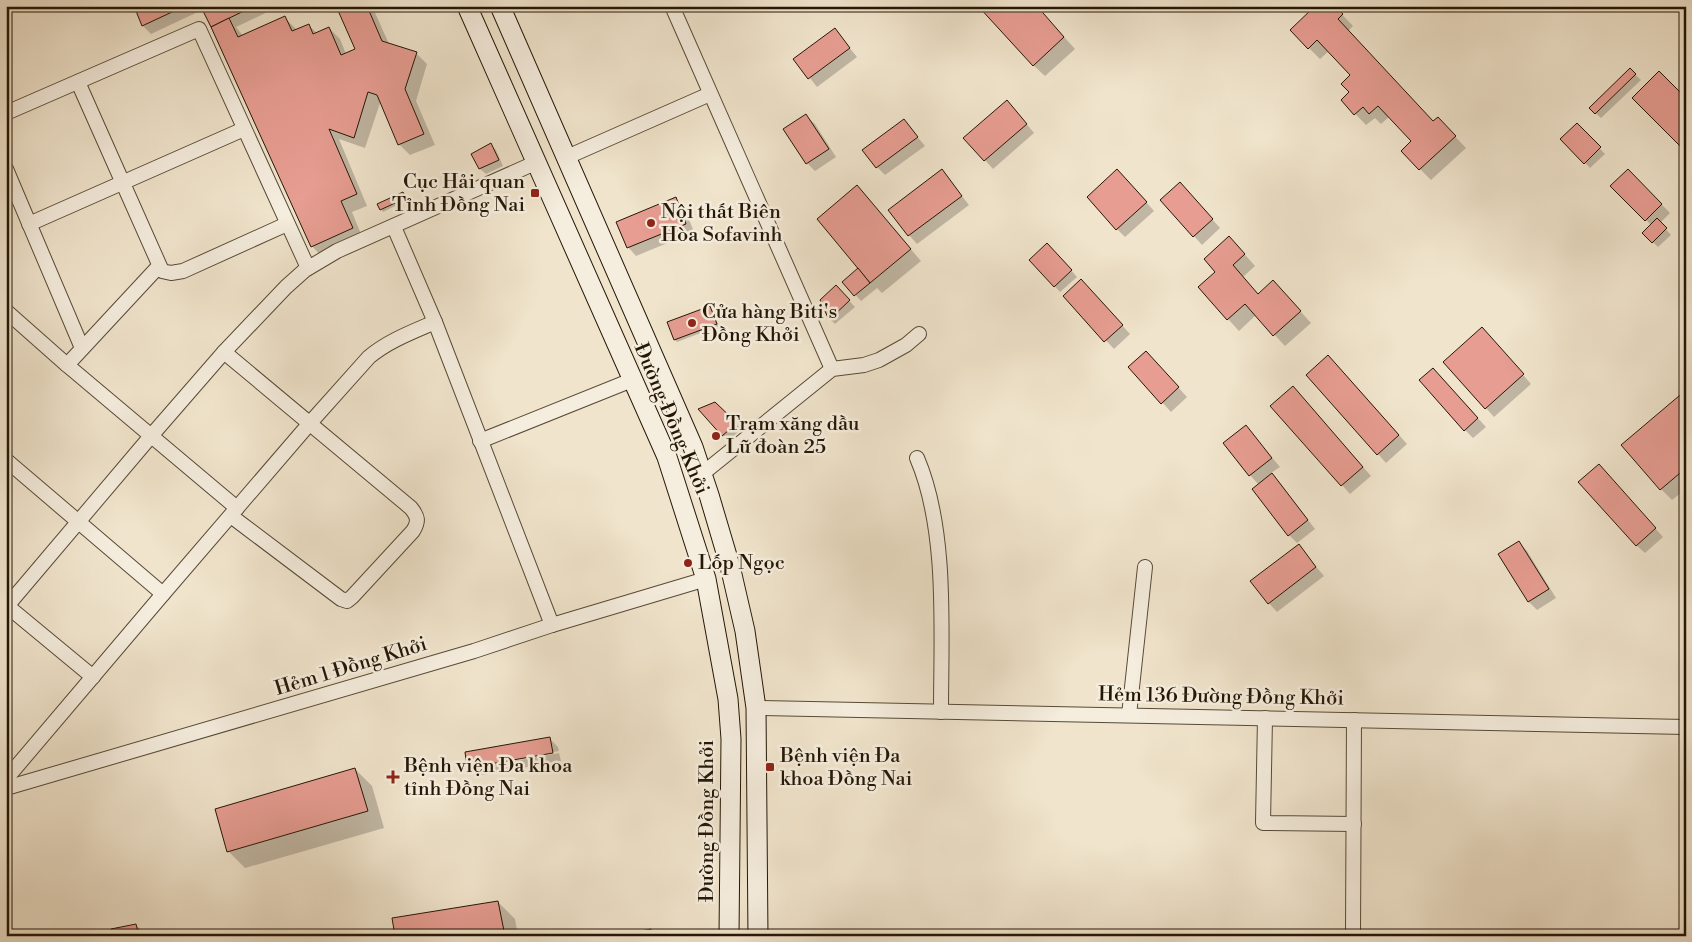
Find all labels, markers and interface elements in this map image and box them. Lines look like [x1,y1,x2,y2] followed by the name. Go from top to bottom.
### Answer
[392,170,525,218] place label: Cục Hải quan Tỉnh Đồng Nai
[529,187,541,199] marker: Cục Hải quan Tỉnh Đồng Nai
[661,200,783,248] place label: Nội thất Biên Hòa Sofavinh
[645,217,657,229] marker: Nội thất Biên Hòa Sofavinh
[702,300,837,348] place label: Cửa hàng Biti's Đồng Khởi
[686,317,698,329] marker: Cửa hàng Biti's Đồng Khởi
[628,340,714,499] street label: Đường Đồng Khởi
[726,412,860,460] place label: Trạm xăng dầu Lữ đoàn 25
[710,430,722,442] marker: Trạm xăng dầu Lữ đoàn 25
[698,551,785,576] place label: Lốp Ngọc
[682,557,694,569] marker: Lốp Ngọc
[272,632,431,702] street label: Hẻm 1 Đồng Khởi
[1098,682,1344,712] street label: Hẻm 136 Đường Đồng Khởi
[695,740,720,902] street label: Đường Đồng Khởi
[779,744,913,792] place label: Bệnh viện Đa khoa Đồng Nai
[403,754,573,802] place label: Bệnh viện Đa khoa tỉnh Đồng Nai
[764,761,776,773] marker: Bệnh viện Đa khoa Đồng Nai
[386,770,400,784] marker: Bệnh viện Đa khoa tỉnh Đồng Nai

